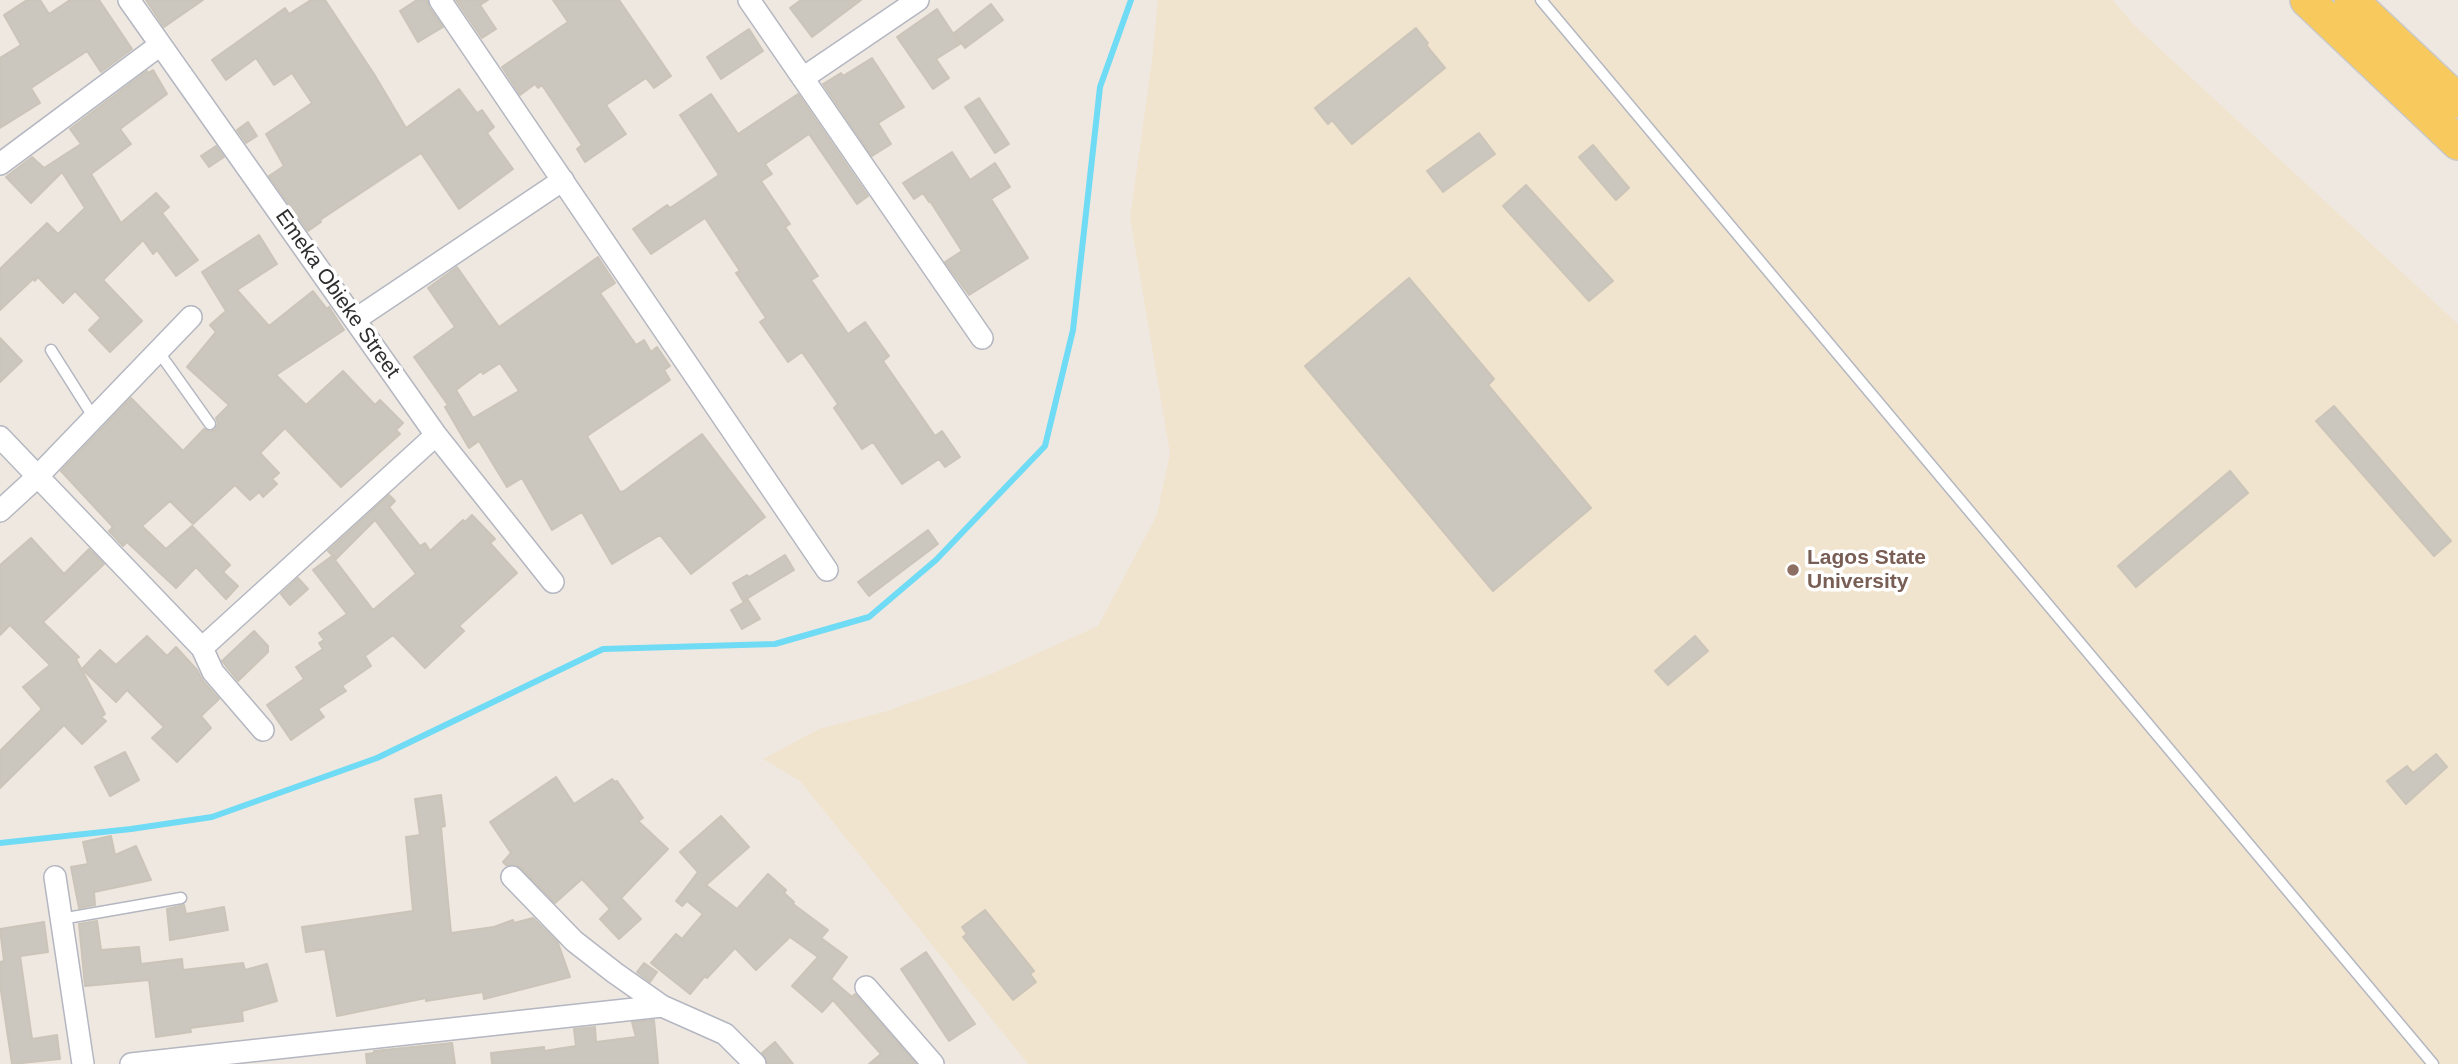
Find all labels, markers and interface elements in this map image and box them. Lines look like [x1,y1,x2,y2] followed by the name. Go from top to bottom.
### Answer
[269,205,405,383] street label: Emeka Obieke Street
[1807,545,1926,595] place label: Lagos State University
[1785,562,1801,578] marker: Lagos State University

